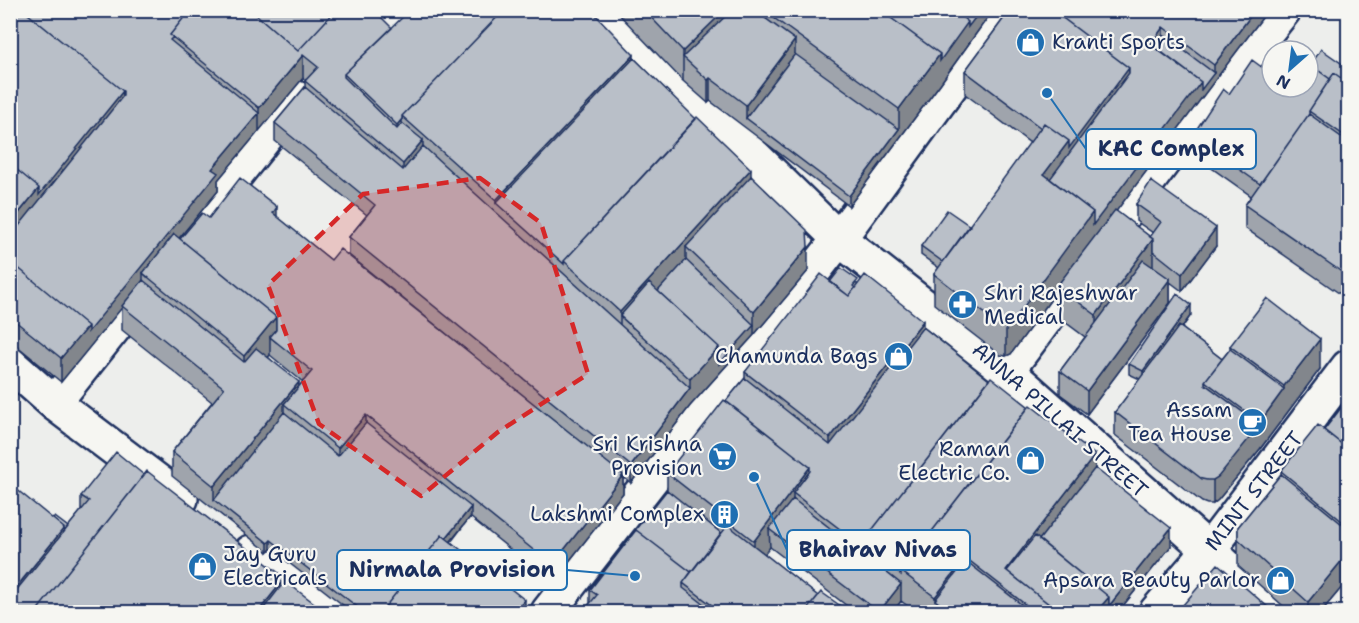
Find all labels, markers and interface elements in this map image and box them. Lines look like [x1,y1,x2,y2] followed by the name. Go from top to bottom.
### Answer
[1015,26,1047,58] shop icon: Kranti Sports
[1052,28,1185,56] place label: Kranti Sports
[1260,39,1320,99] north arrow
[1273,70,1294,94] text: N
[1086,129,1256,169] callout: KAC Complex
[1098,134,1245,163] text: KAC Complex
[984,279,1138,331] place label: Shri Rajeshwar Medical
[947,289,979,321] pharmacy icon: Shri Rajeshwar Medical
[966,336,1154,504] street label: ANNA PILLAI STREET
[883,340,915,372] shop icon: Chamunda Bags
[715,342,878,370] place label: Chamunda Bags
[1128,396,1232,448] place label: Assam Tea House
[1237,406,1269,438] cafe icon: Assam Tea House
[1199,426,1309,556] street label: MINT STREET
[592,430,702,482] place label: Sri Krishna Provision
[898,435,1010,487] place label: Raman Electric Co.
[707,440,739,472] supermarket icon: Sri Krishna Provision
[1015,445,1047,477] shop icon: Raman Electric Co.
[709,498,741,530] building icon: Lakshmi Complex
[530,500,704,528] place label: Lakshmi Complex
[787,530,970,570] callout: Bhairav Nivas
[799,535,957,564] text: Bhairav Nivas
[223,540,327,592] place label: Jay Guru Electricals
[186,550,218,582] shop icon: Jay Guru Electricals
[337,550,567,590] callout: Nirmala Provision
[349,555,555,584] text: Nirmala Provision
[1265,564,1297,596] shop icon: Apsara Beauty Parlor
[1043,566,1260,594] place label: Apsara Beauty Parlor

